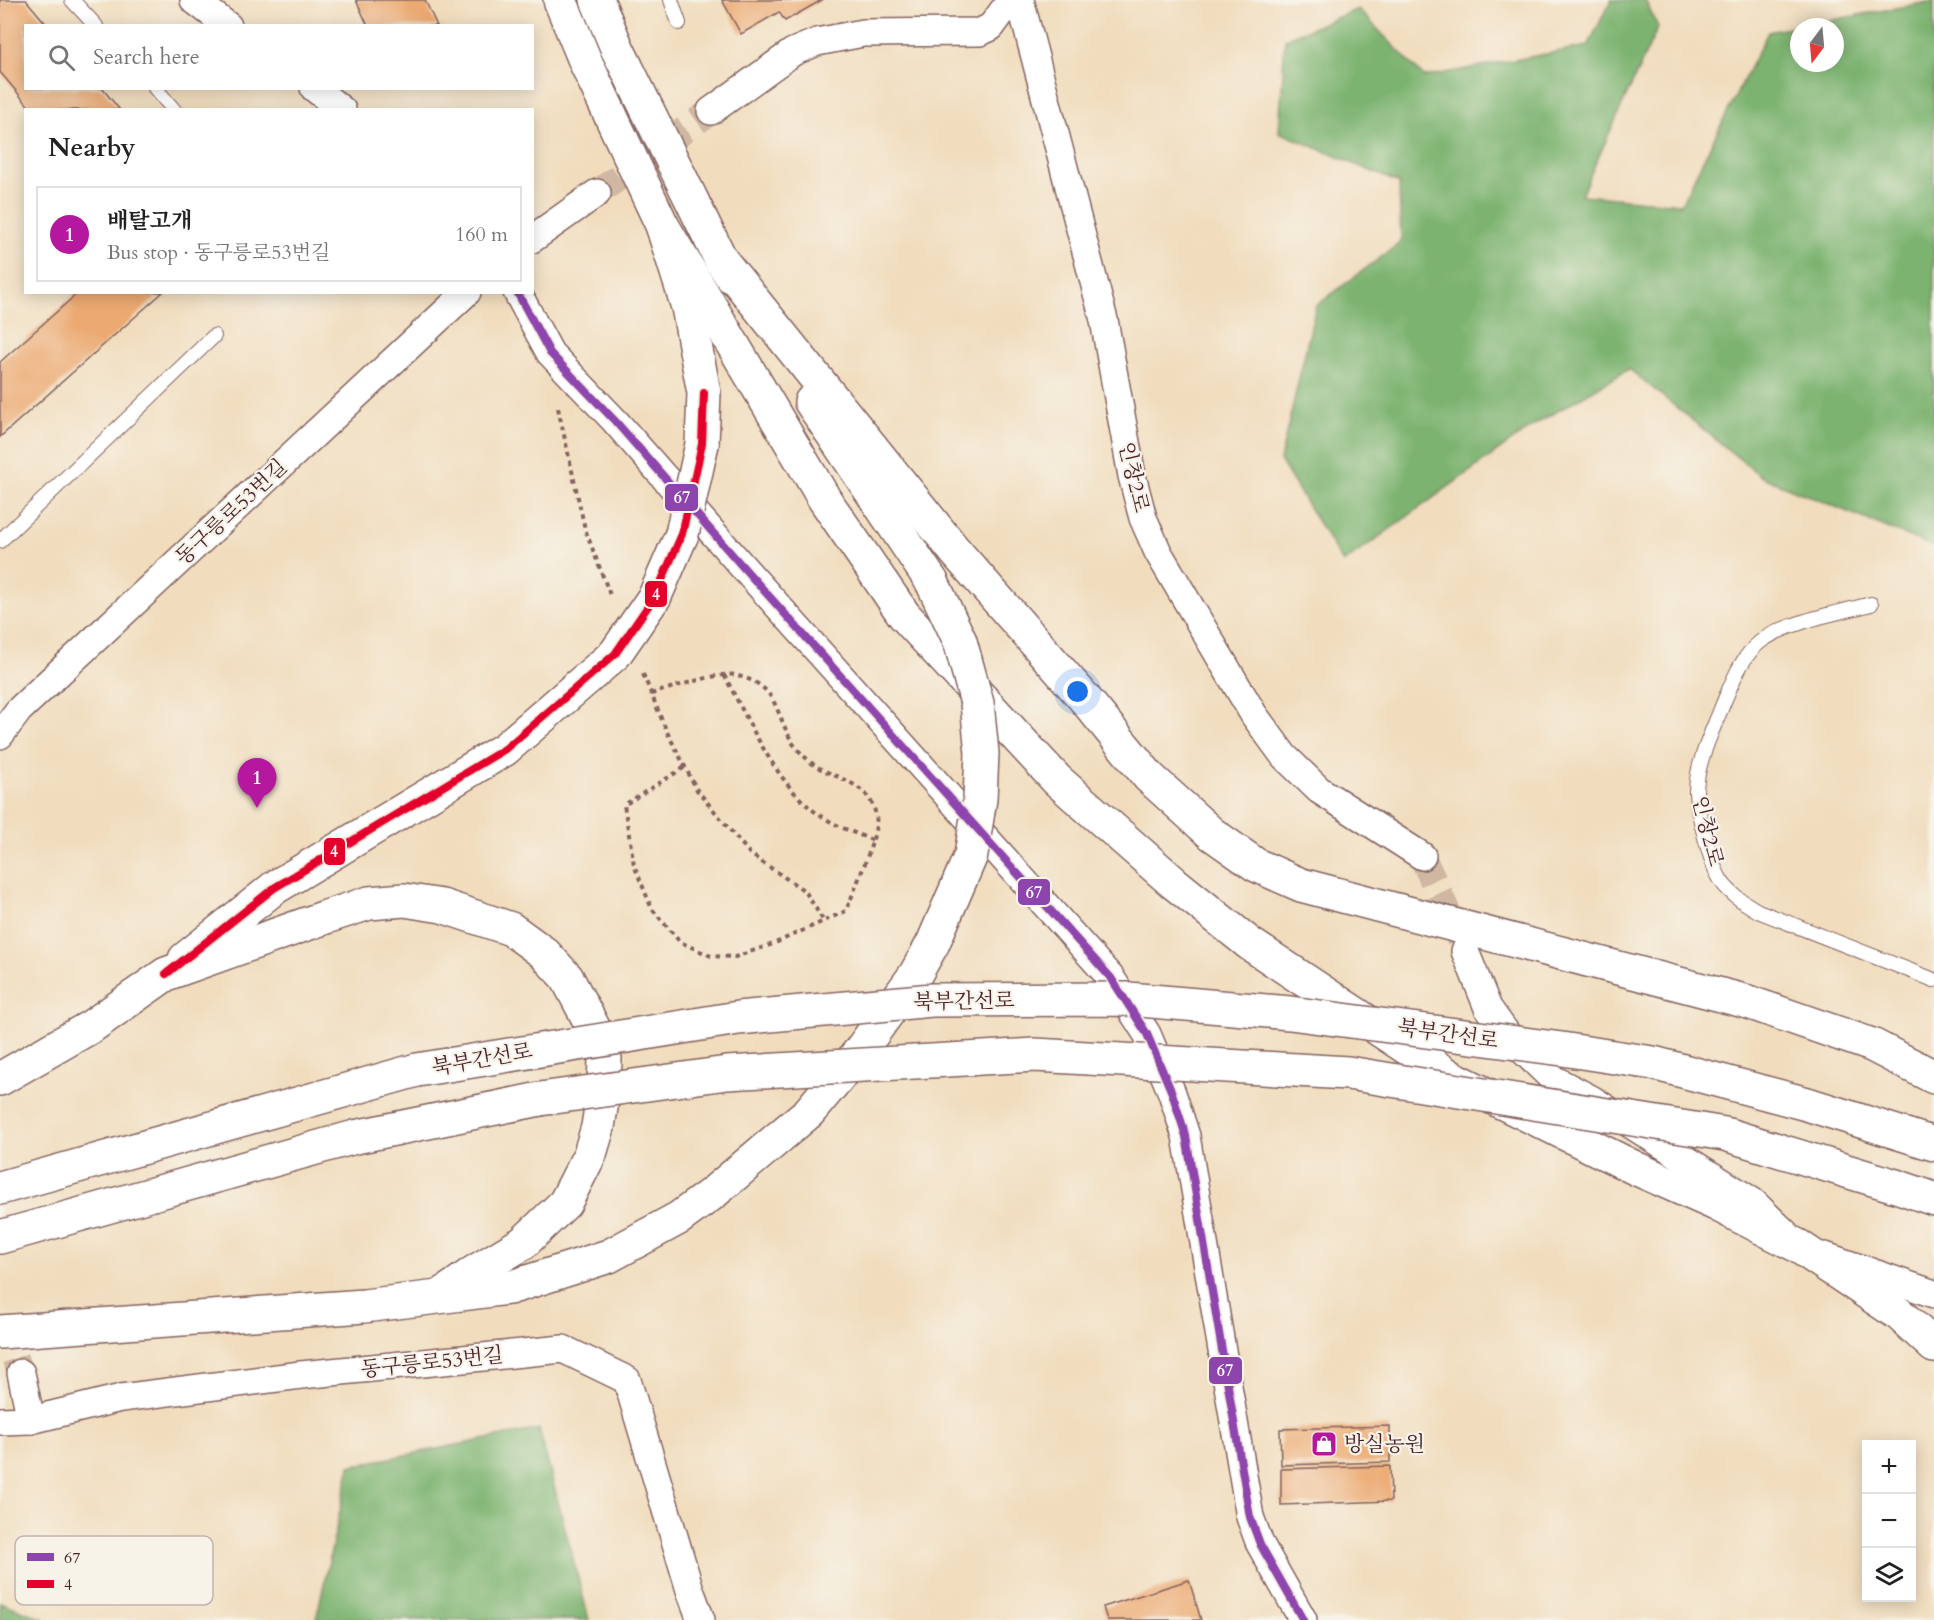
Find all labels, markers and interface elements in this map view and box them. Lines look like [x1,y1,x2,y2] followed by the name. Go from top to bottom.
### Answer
[1790,18,1844,72] north arrow
[24,24,534,90] search box
[45,41,78,74] icon: search
[93,42,200,72] text: Search here
[48,130,136,165] text: Nearby
[107,206,192,236] text: 배탈고개
[64,221,75,248] text: 1
[455,221,508,248] text: 160 m
[107,239,330,266] text: Bus stop · 동구릉로53번길
[1111,439,1156,515] street label: 인창2로
[169,453,294,572] street label: 동구릉로53번길
[664,483,699,512] line badge: 67
[674,487,690,509] text: 67
[644,580,668,608] line badge: 4
[652,584,660,606] text: 4
[1063,677,1092,706] your location
[238,758,276,808] pin: 1
[1685,793,1730,869] street label: 인창2로
[323,837,346,866] line badge: 4
[330,841,338,863] text: 4
[1017,878,1051,906] line badge: 67
[1026,882,1042,904] text: 67
[913,986,1015,1017] street label: 북부간선로
[1396,1013,1500,1056] street label: 북부간선로
[430,1036,535,1083] street label: 북부간선로
[359,1341,505,1384] street label: 동구릉로53번길
[1208,1356,1243,1385] line badge: 67
[1217,1360,1233,1382] text: 67
[1309,1429,1339,1459] shop icon: 방실농원
[1344,1430,1425,1459] place label: 방실농원
[1862,1440,1916,1602] map controls
[1862,1440,1916,1494] button: +
[1862,1494,1916,1548] button: −
[15,1536,213,1605] legend
[64,1547,80,1569] text: 67
[1862,1548,1916,1602] button: layers
[64,1574,72,1596] text: 4

